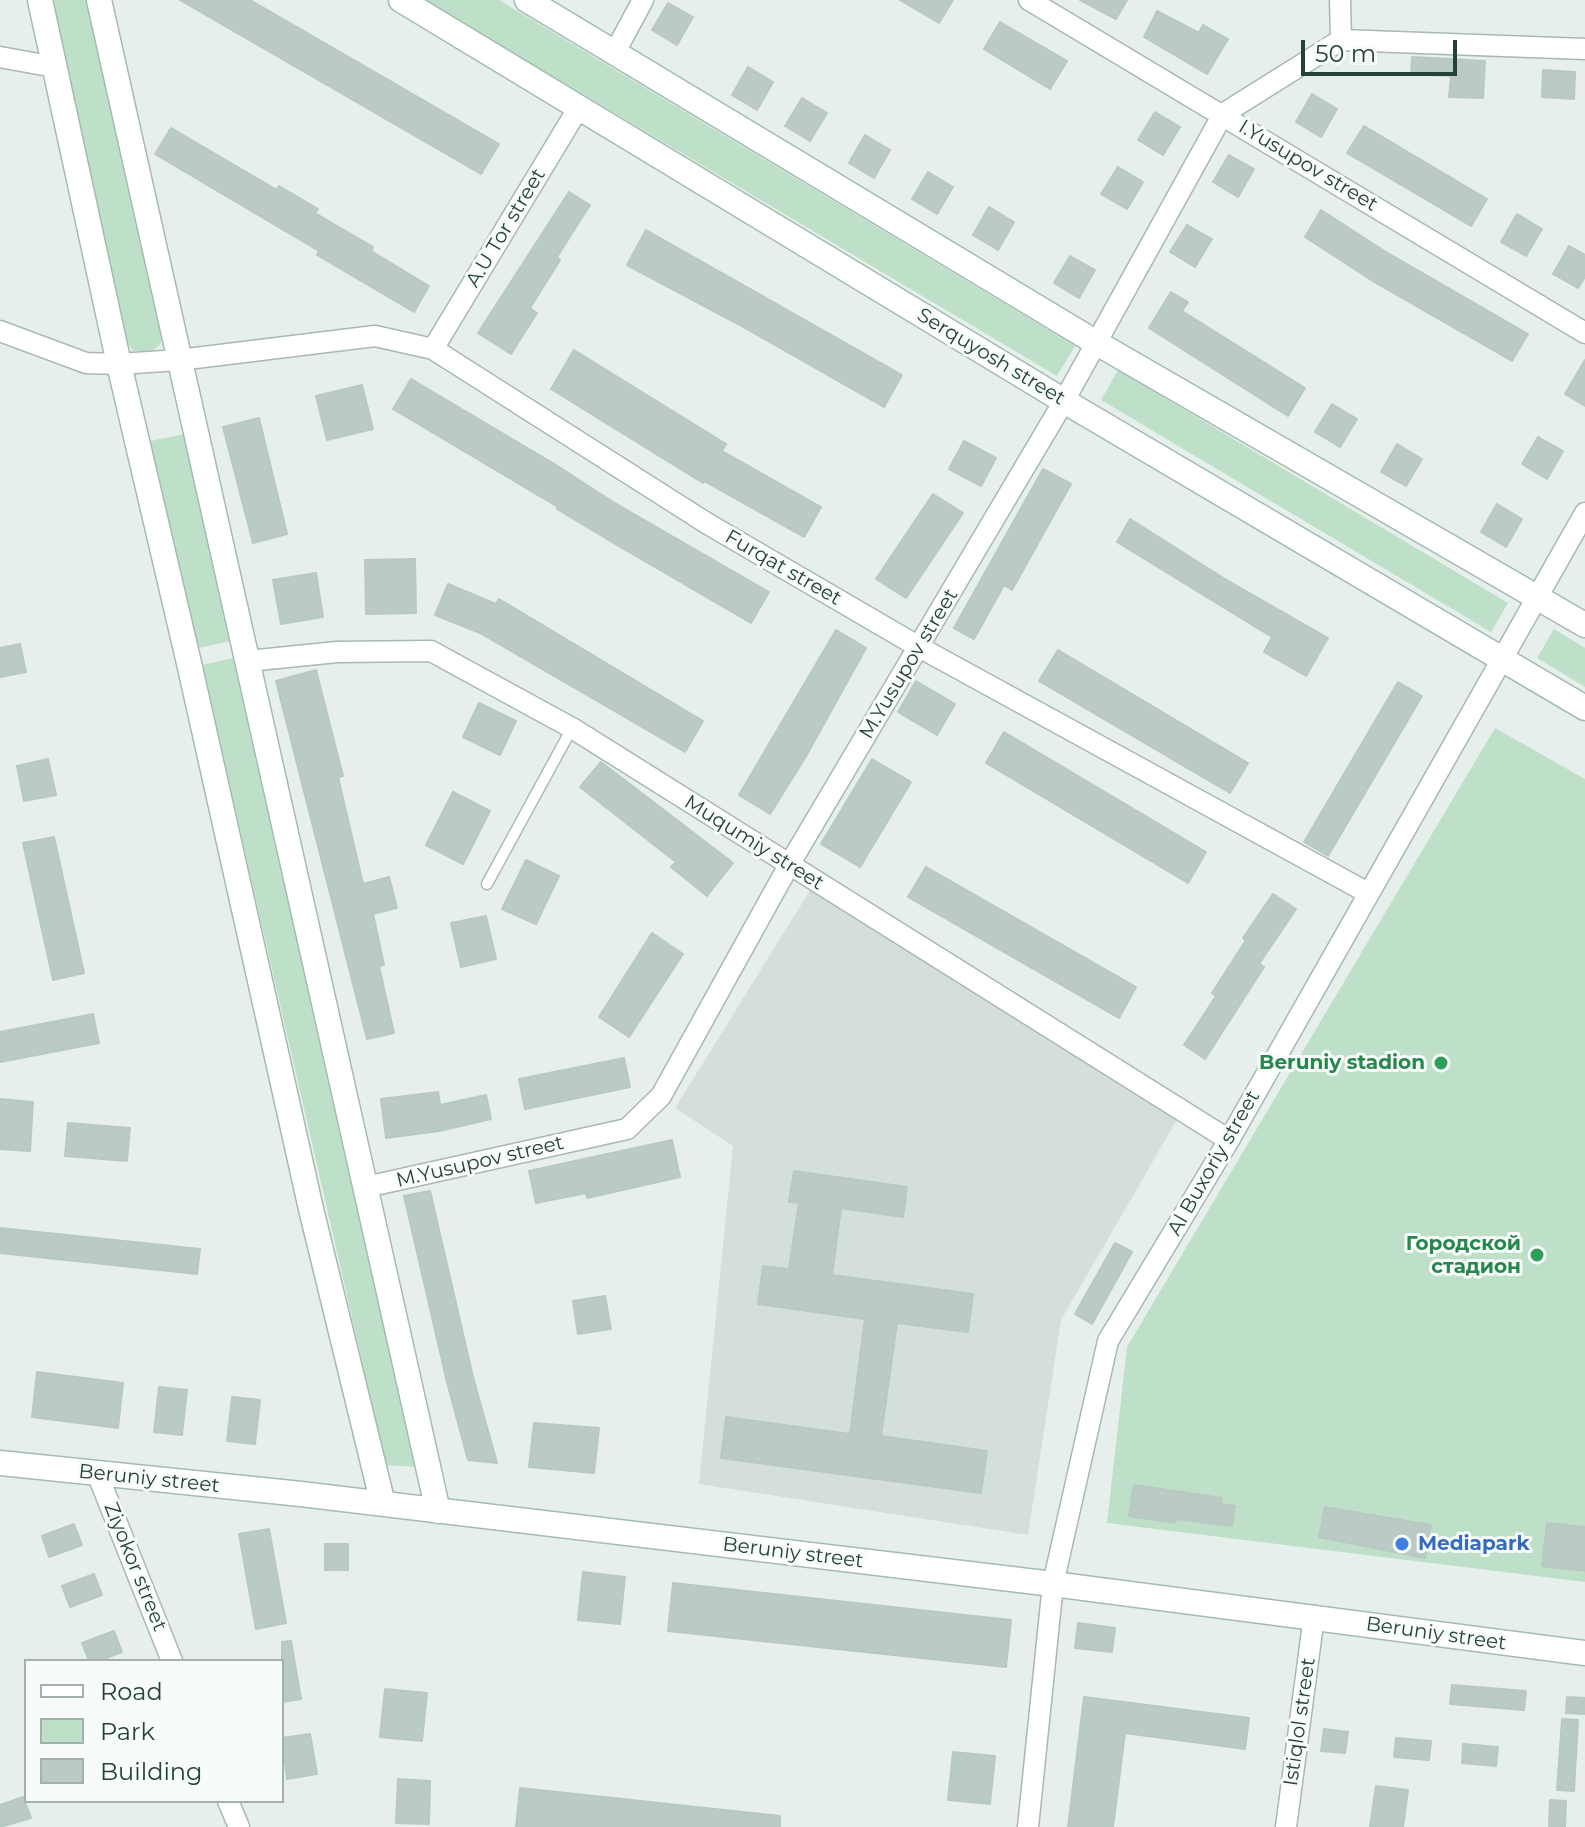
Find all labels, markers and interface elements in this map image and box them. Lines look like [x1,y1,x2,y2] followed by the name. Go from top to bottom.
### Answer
[1305,24,1461,74] scale bar
[1315,39,1376,68] text: 50 m
[1234,115,1382,217] street label: I.Yusupov street
[461,164,551,292] street label: A.U Tor street
[913,303,1069,411] street label: Serquyosh street
[721,525,845,611] street label: Furqat street
[855,585,963,743] street label: M.Yusupov street
[680,790,828,896] street label: Muqumiy street
[1259,1051,1425,1075] place label: Beruniy stadion
[1432,1054,1450,1072] marker: Beruniy stadion
[1163,1086,1265,1240] street label: Al Buxoriy street
[394,1131,566,1193] street label: M.Yusupov street
[1406,1232,1521,1279] place label: Городской стадион
[1528,1246,1546,1264] marker: Городской стадион
[77,1460,221,1498] street label: Beruniy street
[98,1499,172,1635] street label: Ziyokor street
[721,1532,865,1574] street label: Beruniy street
[1418,1532,1530,1556] place label: Mediapark
[1393,1535,1411,1553] marker: Mediapark
[1364,1612,1508,1656] street label: Beruniy street
[1279,1656,1321,1788] street label: Istiqlol street
[24,1659,284,1803] legend
[100,1677,163,1706] text: Road
[100,1717,155,1746] text: Park
[100,1757,203,1786] text: Building

